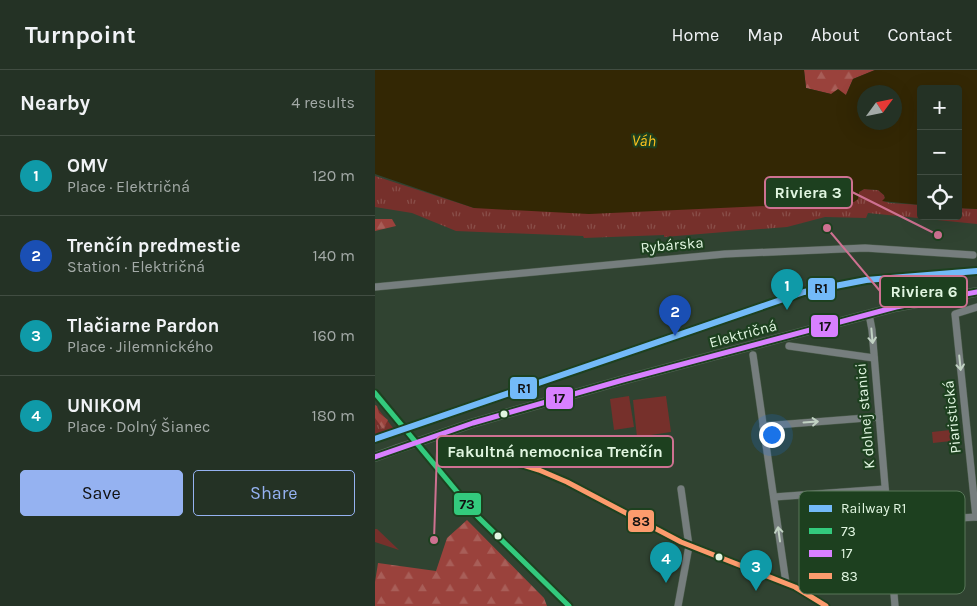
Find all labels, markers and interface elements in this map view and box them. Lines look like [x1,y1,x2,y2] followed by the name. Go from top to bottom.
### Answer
[25,21,136,49] text: Turnpoint
[671,24,719,46] text: Home
[747,24,783,46] text: Map
[811,24,860,46] text: About
[888,24,952,46] text: Contact
[857,85,902,130] north arrow
[917,85,962,220] map controls
[917,85,962,130] button: +
[20,91,90,115] text: Nearby
[291,93,355,112] text: 4 results
[917,130,962,175] button: −
[631,131,657,150] water label: Váh
[67,155,108,177] text: OMV
[33,166,39,185] text: 1
[312,166,355,185] text: 120 m
[917,175,962,220] button: locate
[67,177,190,196] text: Place · Električná
[765,177,852,208] callout: Riviera 3
[774,183,842,202] text: Riviera 3
[640,233,704,257] street label: Rybárska
[67,235,241,257] text: Trenčín predmestie
[31,246,41,265] text: 2
[313,246,355,265] text: 140 m
[67,257,205,276] text: Station · Električná
[771,269,803,310] pin: 1
[880,276,967,307] callout: Riviera 6
[807,277,836,301] line badge: R1
[814,280,828,297] text: R1
[891,282,957,301] text: Riviera 6
[659,295,691,336] pin: 2
[810,314,839,338] line badge: 17
[67,315,219,337] text: Tlačiarne Pardon
[707,316,779,352] street label: Električná
[819,318,831,335] text: 17
[31,326,41,345] text: 3
[312,326,355,345] text: 160 m
[868,328,877,344] one-way arrow
[67,337,213,356] text: Place · Jilemnického
[955,354,965,370] one-way arrow
[851,362,879,470] street label: K dolnej stanici
[509,376,538,400] line badge: R1
[517,380,531,397] text: R1
[939,380,965,454] street label: Piaristická
[545,386,574,410] line badge: 17
[553,390,565,407] text: 17
[67,395,142,417] text: UNIKOM
[31,406,41,425] text: 4
[312,406,355,425] text: 180 m
[499,409,509,419] unlabelled marker
[67,417,210,436] text: Place · Dolný Šianec
[803,418,819,427] one-way arrow
[759,422,785,448] your location
[437,436,673,467] callout: Fakultná nemocnica Trenčín
[447,442,663,461] text: Fakultná nemocnica Trenčín
[20,470,183,516] button: Save
[193,470,355,516] button: Share
[799,491,965,594] legend
[453,492,482,516] line badge: 73
[459,496,475,513] text: 73
[841,500,906,517] text: Railway R1
[627,509,655,533] line badge: 83
[632,513,650,530] text: 83
[841,523,856,540] text: 73
[774,527,784,543] one-way arrow
[493,531,503,541] unlabelled marker
[650,542,682,583] pin: 4
[841,545,853,562] text: 17
[740,550,772,591] pin: 3
[714,552,724,562] unlabelled marker
[841,568,858,585] text: 83

